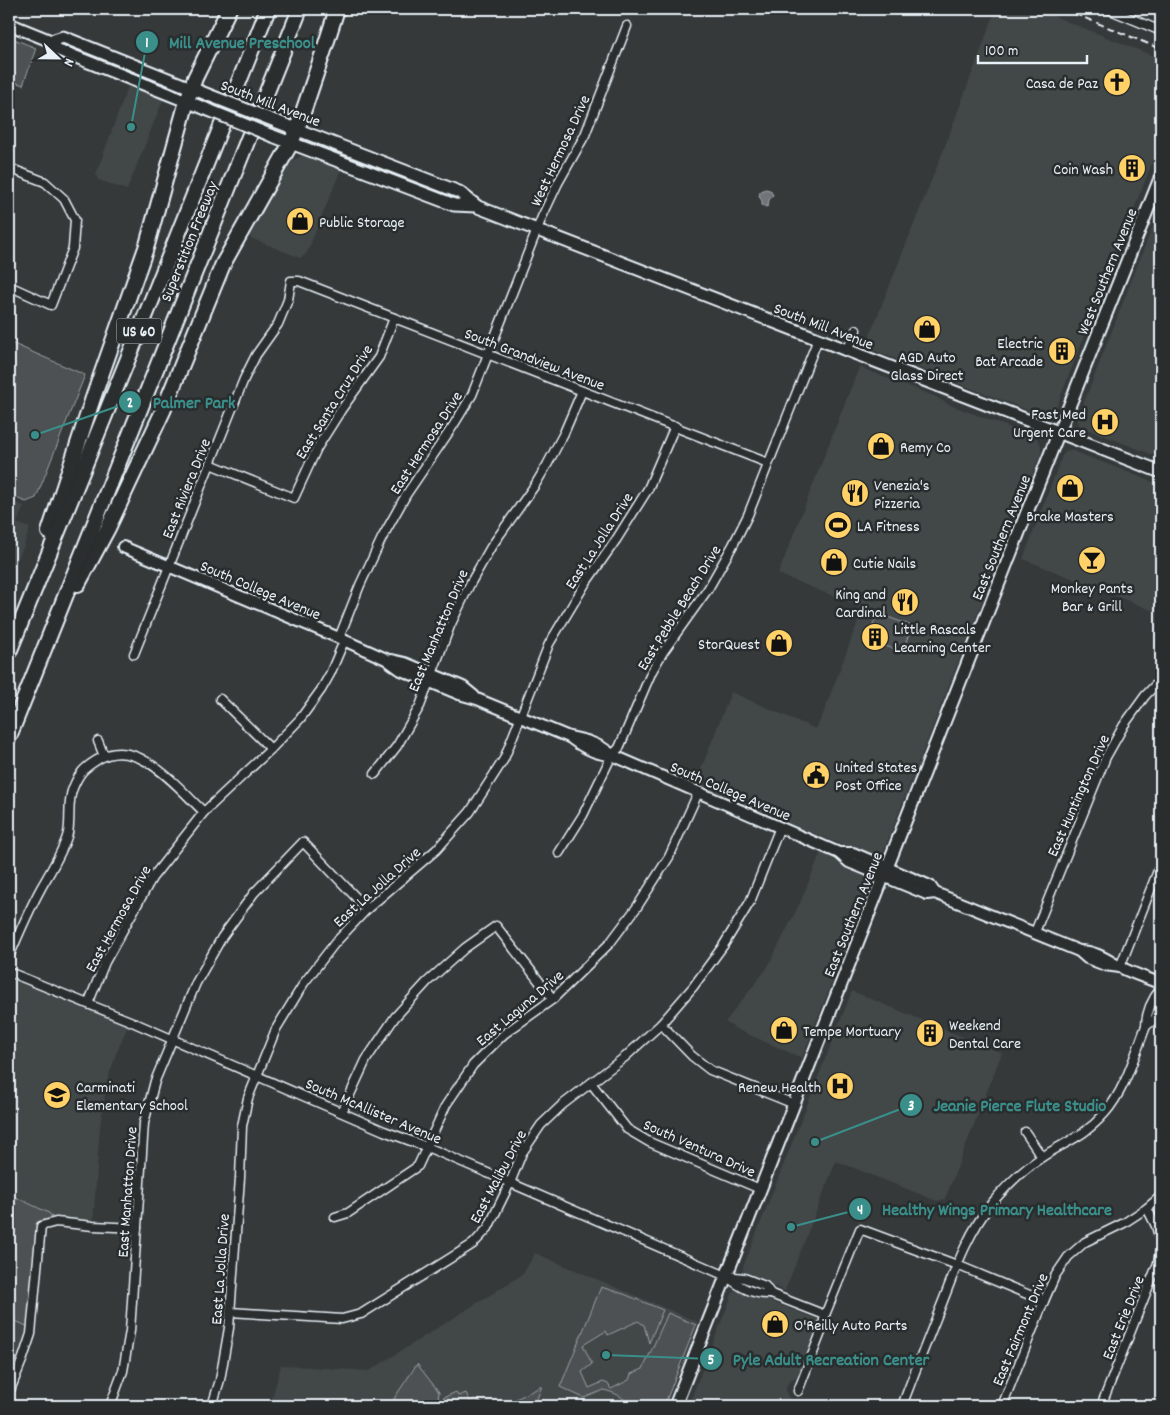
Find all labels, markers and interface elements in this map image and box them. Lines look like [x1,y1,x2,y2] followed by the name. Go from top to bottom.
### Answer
[134,26,325,59] callout: Mill Avenue Preschool
[32,32,82,82] north arrow
[169,32,316,57] text: Mill Avenue Preschool
[978,32,1086,64] scale bar
[145,33,149,55] text: 1
[985,41,1018,63] text: 100 m
[58,55,79,69] text: N
[1102,67,1132,97] church icon: Casa de Paz
[1026,73,1098,96] place label: Casa de Paz
[217,75,323,134] street label: South Mill Avenue
[525,92,597,211] street label: West Hermosa Drive
[1117,153,1147,183] building icon: Coin Wash
[1053,159,1113,182] place label: Coin Wash
[156,178,225,306] street label: Superstition Freeway
[1072,205,1144,339] street label: West Southern Avenue
[285,206,315,236] shop icon: Public Storage
[319,212,405,235] place label: Public Storage
[770,298,876,357] street label: South Mill Avenue
[912,314,942,344] shop icon: AGD Auto Glass Direct
[116,318,162,344] road number: US 60
[461,323,608,398] street label: South Grandview Avenue
[975,333,1043,374] place label: Electric Bat Arcade
[1047,336,1077,366] building icon: Electric Bat Arcade
[291,341,380,464] street label: East Santa Cruz Drive
[890,347,964,388] place label: AGD Auto Glass Direct
[118,385,245,418] callout: Palmer Park
[385,387,469,500] street label: East Hermosa Drive
[153,392,236,417] text: Palmer Park
[127,393,133,415] text: 2
[1013,404,1086,445] place label: Fast Med Urgent Care
[1090,407,1120,437] hospital icon: Fast Med Urgent Care
[866,431,896,461] shop icon: Remy Co
[157,435,218,543] street label: East Riviera Drive
[900,437,951,460] place label: Remy Co
[967,472,1038,604] street label: East Southern Avenue
[1055,473,1085,503] shop icon: Brake Masters
[874,475,930,516] place label: Venezia's Pizzeria
[840,478,870,508] restaurant icon: Venezia's Pizzeria
[560,488,640,594] street label: East La Jolla Drive
[1026,506,1114,529] place label: Brake Masters
[823,510,853,540] sports icon: LA Fitness
[857,516,920,539] place label: LA Fitness
[632,541,728,676] street label: East Pebble Beach Drive
[1077,545,1107,575] bar icon: Monkey Pants Bar & Grill
[819,547,849,577] shop icon: Cutie Nails
[853,553,916,576] place label: Cutie Nails
[196,555,324,627] street label: South College Avenue
[403,566,475,696] street label: East Manhatton Drive
[1051,578,1133,619] place label: Monkey Pants Bar & Grill
[835,584,886,625] place label: King and Cardinal
[890,587,920,617] restaurant icon: King and Cardinal
[894,619,991,660] place label: Little Rascals Learning Center
[860,622,890,652] building icon: Little Rascals Learning Center
[764,628,794,658] shop icon: StorQuest
[698,634,760,657] place label: StorQuest
[1042,731,1117,861] street label: East Huntington Drive
[666,756,794,828] street label: South College Avenue
[835,757,918,798] place label: United States Post Office
[801,760,831,790] public building icon: United States Post Office
[329,842,427,934] street label: East La Jolla Drive
[819,849,890,981] street label: East Southern Avenue
[80,862,158,977] street label: East Hermosa Drive
[472,965,570,1053] street label: East Laguna Drive
[769,1015,799,1045] shop icon: Tempe Mortuary
[949,1015,1021,1056] place label: Weekend Dental Care
[915,1018,945,1048] building icon: Weekend Dental Care
[803,1021,901,1044] place label: Tempe Mortuary
[825,1071,855,1101] hospital icon: Renew Health
[301,1073,445,1151] street label: South McAllister Avenue
[76,1077,188,1118] place label: Carminati Elementary School
[738,1077,821,1100] place label: Renew Health
[42,1080,72,1110] school or university icon: Carminati Elementary School
[899,1088,1117,1121] callout: Jeanie Pierce Flute Studio
[934,1095,1106,1120] text: Jeanie Pierce Flute Studio
[908,1096,915,1118] text: 3
[639,1114,759,1184] street label: South Ventura Drive
[112,1126,145,1258] street label: East Manhatton Drive
[465,1126,534,1228] street label: East Malibu Drive
[847,1193,1122,1226] callout: Healthy Wings Primary Healthcare
[882,1199,1112,1224] text: Healthy Wings Primary Healthcare
[857,1200,863,1222] text: 4
[206,1213,237,1326] street label: East La Jolla Drive
[987,1270,1055,1390] street label: East Fairmont Drive
[1097,1272,1152,1363] street label: East Erie Drive
[760,1309,790,1339] shop icon: O'Reilly Auto Parts
[794,1315,908,1338] place label: O'Reilly Auto Parts
[698,1342,940,1375] callout: Pyle Adult Recreation Center
[733,1349,930,1374] text: Pyle Adult Recreation Center
[708,1350,715,1372] text: 5

